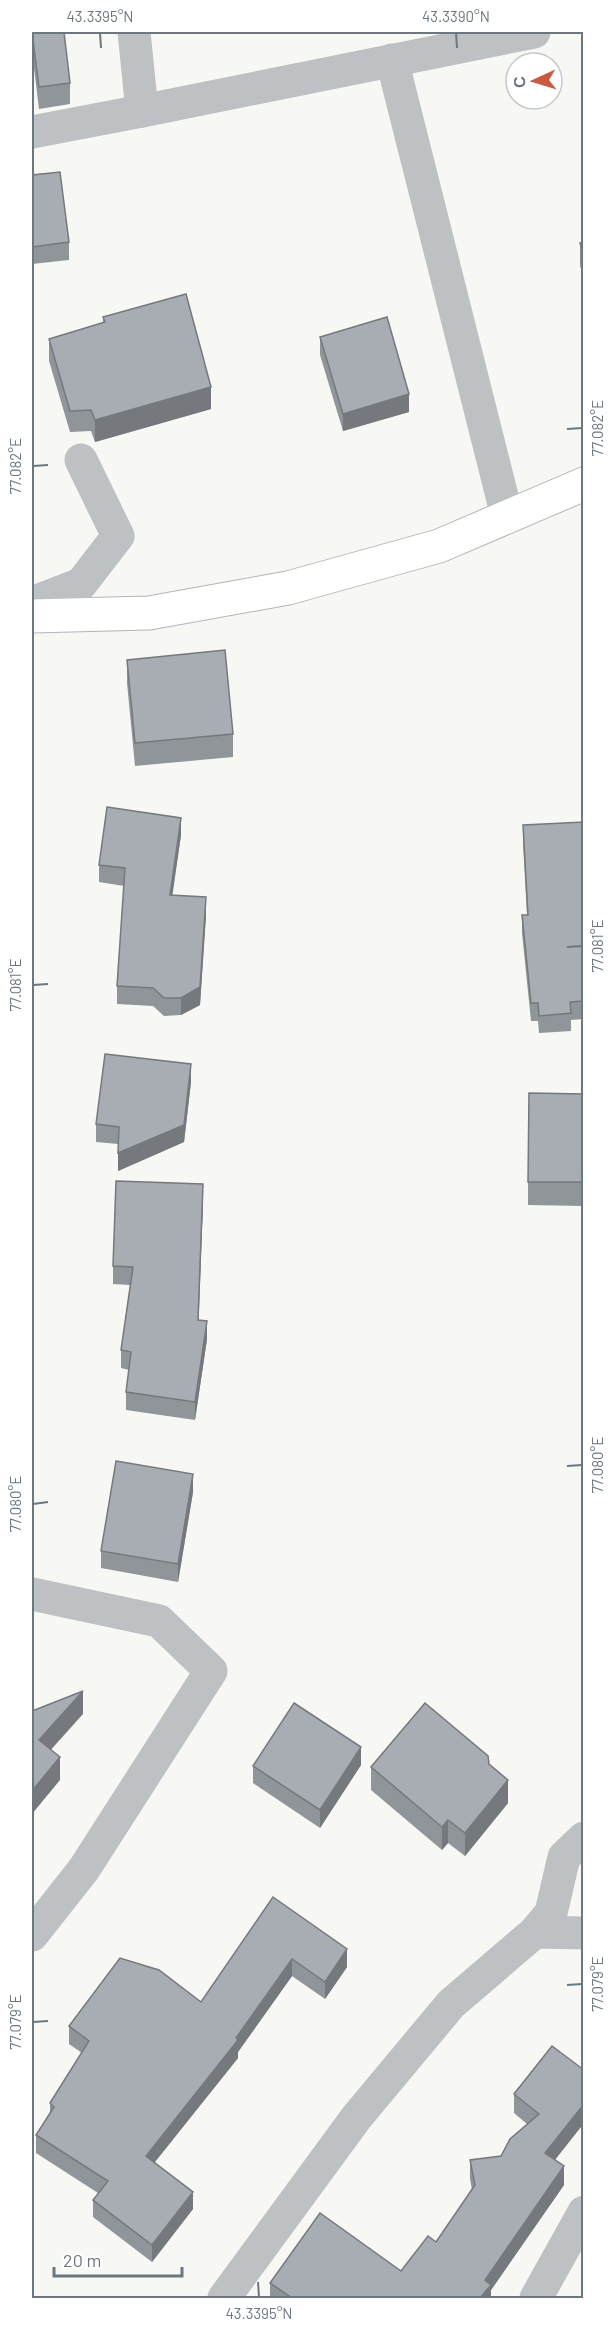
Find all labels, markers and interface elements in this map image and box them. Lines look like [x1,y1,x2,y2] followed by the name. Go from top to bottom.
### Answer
[67,7,134,25] text: 43.3395°N
[422,7,490,25] text: 43.3390°N
[504,51,564,111] north arrow
[509,75,528,89] text: С
[588,400,606,456] text: 77.082°E
[6,438,24,494] text: 77.082°E
[588,919,606,973] text: 77.081°E
[6,958,24,1012] text: 77.081°E
[588,1437,606,1493] text: 77.080°E
[6,1476,24,1532] text: 77.080°E
[588,1956,606,2012] text: 77.079°E
[6,1994,24,2050] text: 77.079°E
[54,2240,182,2278] scale bar
[63,2249,101,2271] text: 20 m
[226,2304,293,2322] text: 43.3395°N

